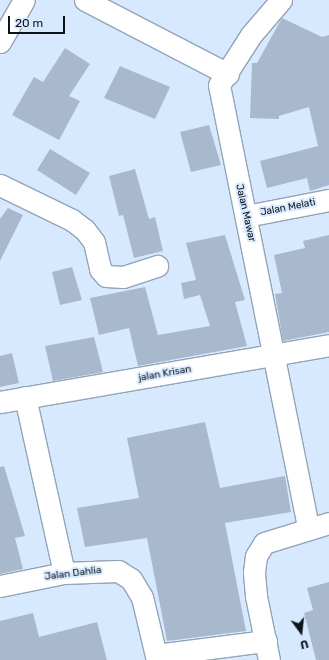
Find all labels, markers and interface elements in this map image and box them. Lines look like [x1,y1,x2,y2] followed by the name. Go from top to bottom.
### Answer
[10,8,67,34] scale bar
[15,16,43,30] text: 20 m
[233,183,257,243] street label: Jalan Mawar
[259,197,317,219] street label: Jalan Melati
[138,363,192,385] street label: jalan Krisan
[44,565,102,583] street label: Jalan Dahlia
[281,612,321,652] north arrow
[299,637,310,651] text: U

